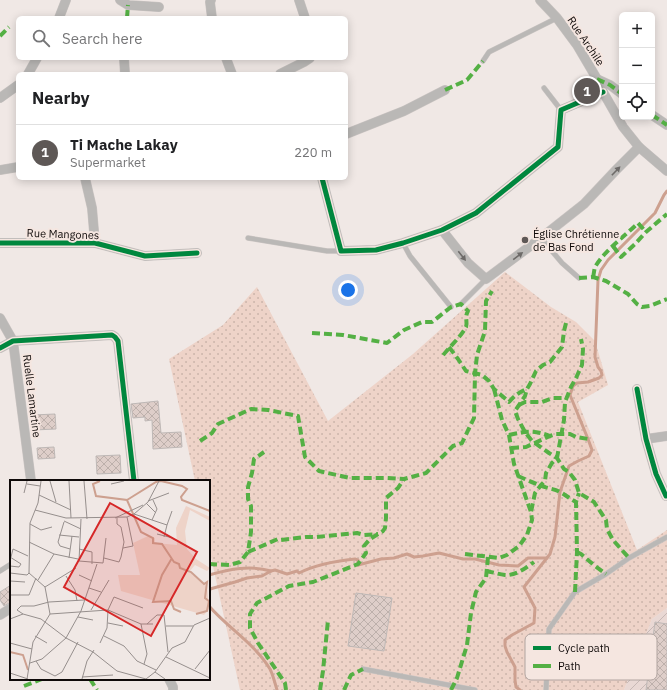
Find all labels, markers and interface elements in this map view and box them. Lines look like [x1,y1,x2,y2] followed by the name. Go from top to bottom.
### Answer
[619,12,655,120] map controls
[619,12,655,48] button: +
[564,14,608,68] street label: Rue Archile
[16,16,348,60] search box
[30,27,52,49] icon: search
[62,29,142,48] text: Search here
[619,48,655,84] button: −
[574,76,600,106] pin: 1
[619,84,655,120] button: locate
[32,87,90,109] text: Nearby
[70,135,178,154] text: Ti Mache Lakay
[41,144,49,161] text: 1
[294,144,332,161] text: 220 m
[70,154,146,171] text: Supermarket
[611,166,621,176] one-way arrow
[27,226,99,242] street label: Rue Mangones
[533,227,619,254] place label: Église Chrétienne de Bas Fond
[520,235,530,245] marker: Église Chrétienne de Bas Fond
[458,251,466,261] one-way arrow
[512,251,523,260] one-way arrow
[338,280,358,300] your location
[20,354,44,438] street label: Ruelle Lamartine
[10,480,210,680] inset map
[525,634,657,680] legend
[558,641,610,655] text: Cycle path
[558,659,581,673] text: Path

